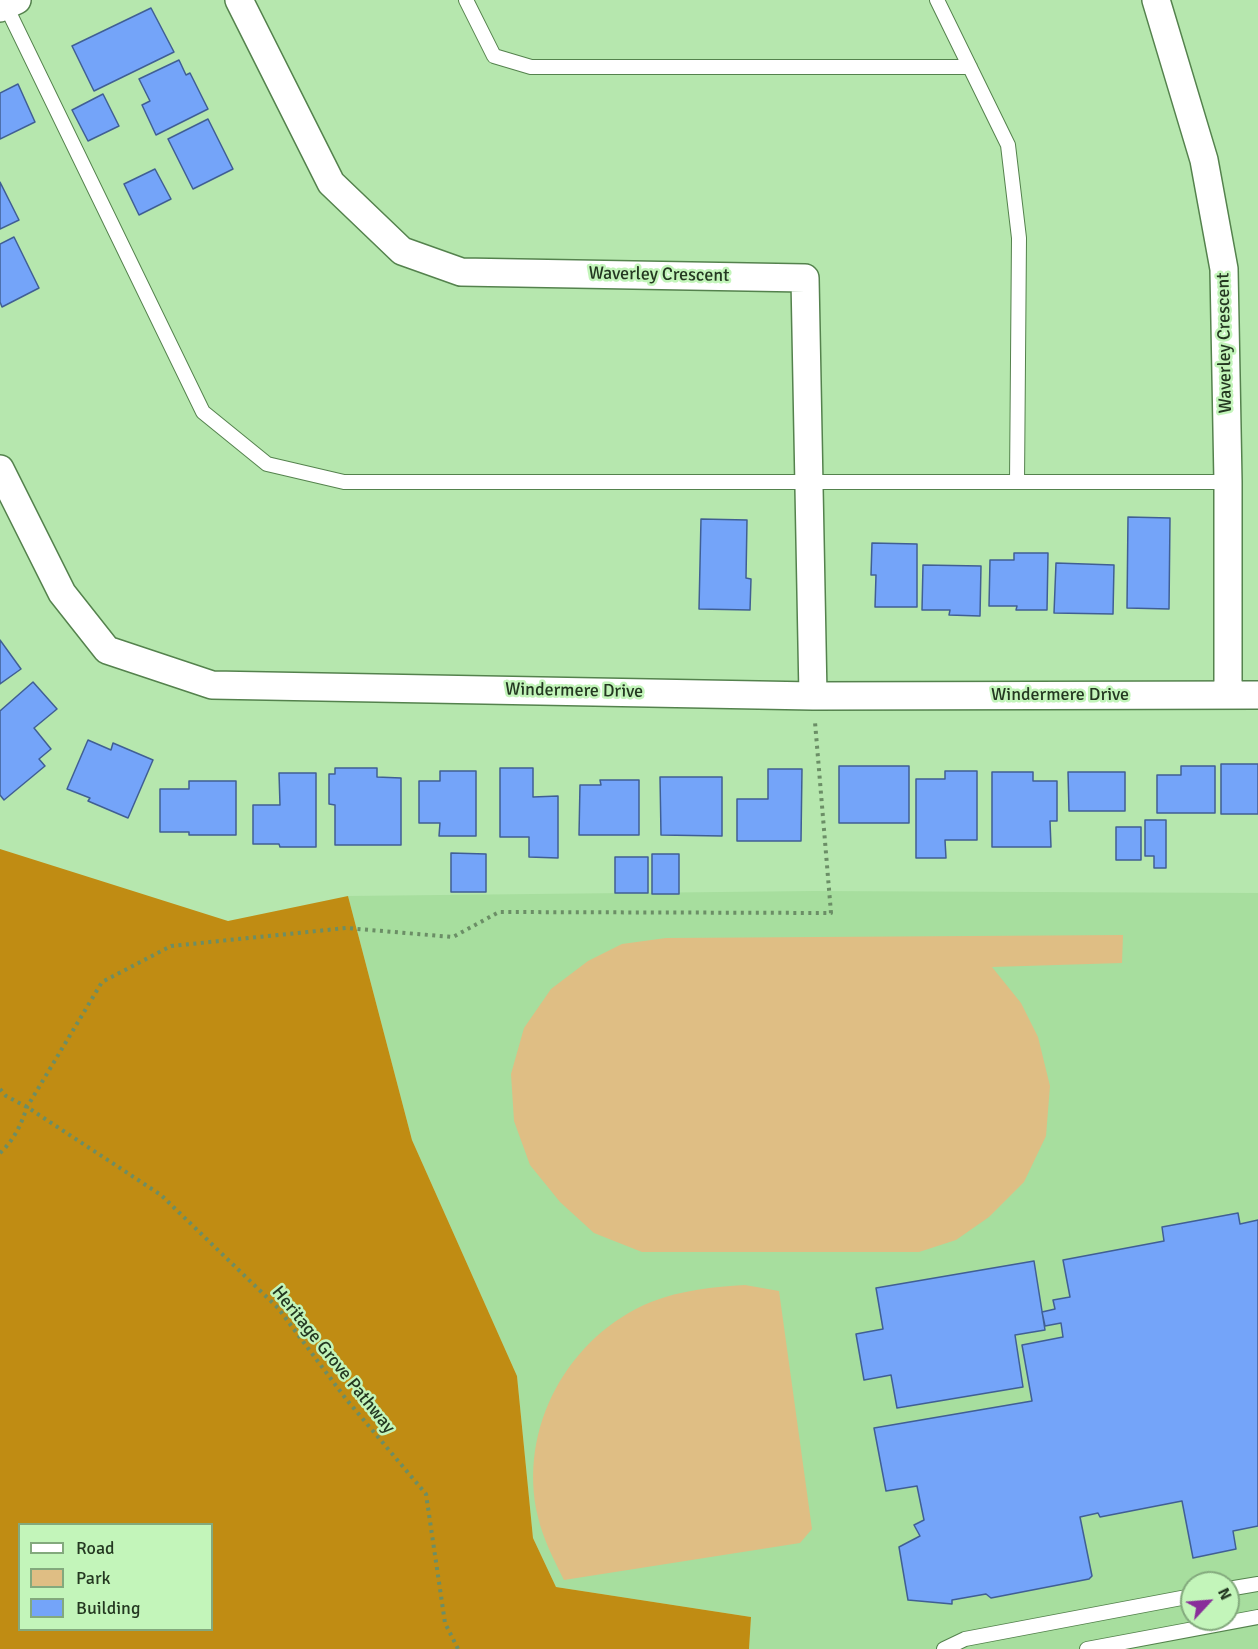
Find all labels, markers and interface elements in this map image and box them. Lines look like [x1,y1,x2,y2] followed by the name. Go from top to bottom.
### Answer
[588,263,730,287] street label: Waverley Crescent
[1213,272,1237,414] street label: Waverley Crescent
[505,679,643,703] street label: Windermere Drive
[991,684,1129,706] street label: Windermere Drive
[267,1282,399,1438] street label: Heritage Grove Pathway
[18,1523,213,1631] legend
[76,1537,115,1559] text: Road
[76,1567,111,1589] text: Park
[1180,1571,1240,1631] north arrow
[1213,1585,1236,1603] text: N
[76,1597,140,1619] text: Building

